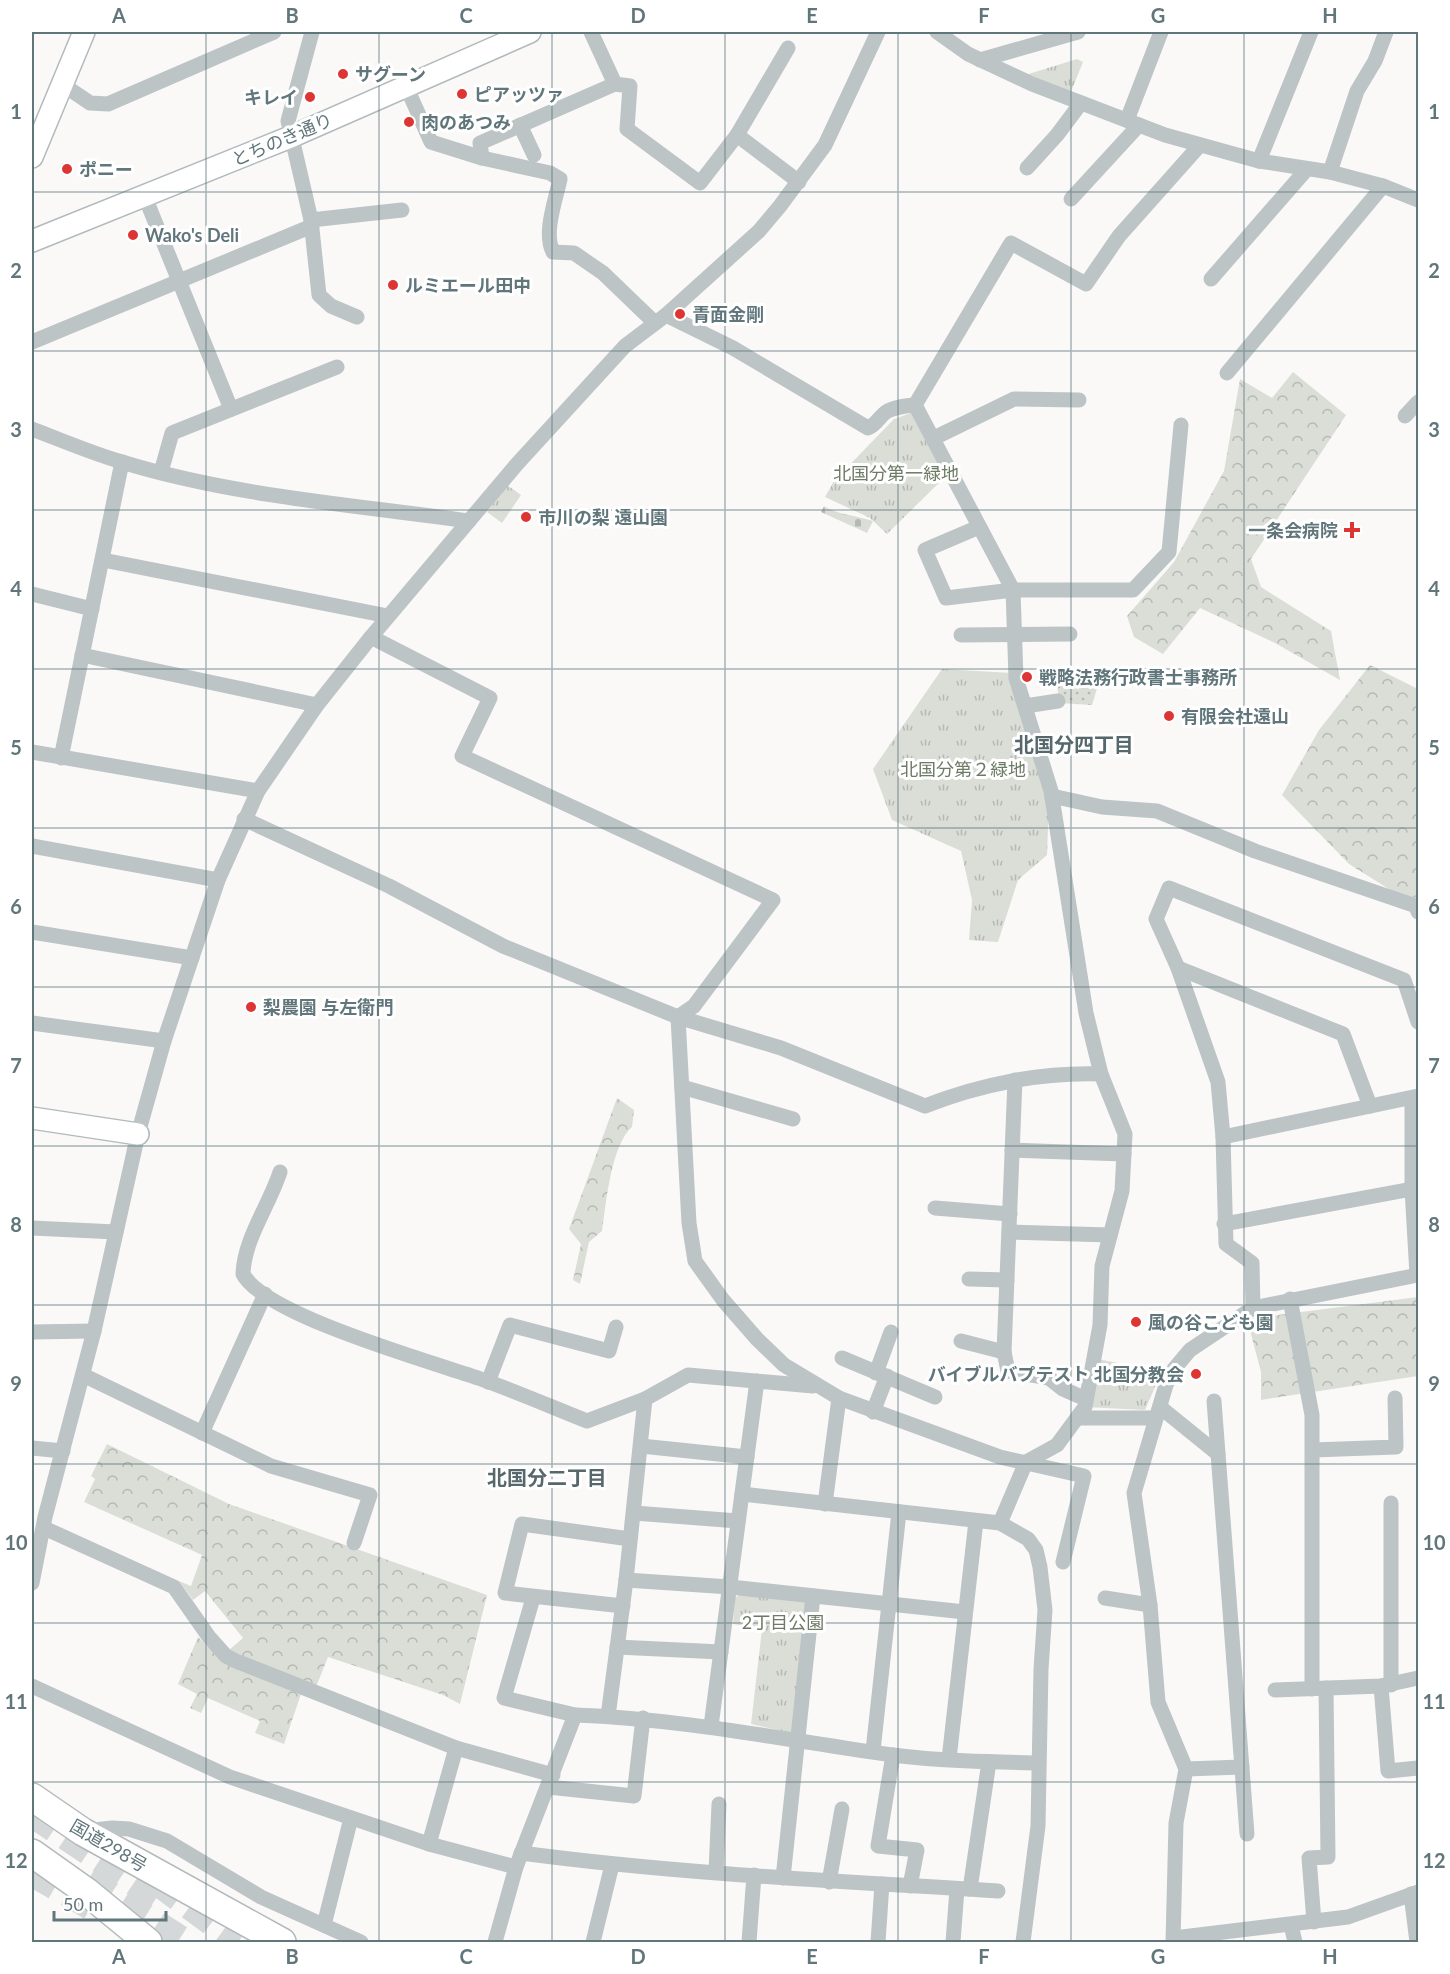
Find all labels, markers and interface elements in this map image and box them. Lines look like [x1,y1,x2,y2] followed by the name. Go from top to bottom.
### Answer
[111,3,126,27] text: A
[285,3,299,27] text: B
[459,3,473,27] text: C
[630,3,646,27] text: D
[806,3,818,27] text: E
[978,3,990,27] text: F
[1151,3,1165,27] text: G
[1322,3,1338,27] text: H
[355,63,426,85] place label: サグーン
[336,67,350,81] marker: サグーン
[474,83,564,105] place label: ピアッツァ
[244,86,298,108] place label: キレイ
[455,87,469,101] marker: ピアッツァ
[303,90,317,104] marker: キレイ
[10,99,22,123] text: 1
[1428,99,1440,123] text: 1
[228,108,336,170] street label: とちのき通り
[421,111,511,133] place label: 肉のあつみ
[402,115,416,129] marker: 肉のあつみ
[79,158,133,180] place label: ポニー
[60,162,74,176] marker: ポニー
[145,224,239,246] place label: Wako's Deli
[126,228,140,242] marker: Wako's Deli
[10,258,22,282] text: 2
[1428,258,1440,282] text: 2
[405,274,531,296] place label: ルミエール田中
[386,278,400,292] marker: ルミエール田中
[692,303,764,325] place label: 青面金剛
[673,307,687,321] marker: 青面金剛
[10,417,22,441] text: 3
[1428,417,1440,441] text: 3
[833,462,959,484] park label: 北国分第一緑地
[538,506,668,528] place label: 市川の梨 遠山園
[519,510,533,524] marker: 市川の梨 遠山園
[1248,519,1338,541] place label: 一条会病院
[1343,521,1361,539] marker: 一条会病院
[10,576,22,600] text: 4
[1428,576,1440,600] text: 4
[1039,666,1237,688] place label: 戦略法務行政書士事務所
[1020,670,1034,684] marker: 戦略法務行政書士事務所
[1181,705,1289,727] place label: 有限会社遠山
[1162,709,1176,723] marker: 有限会社遠山
[1014,732,1134,756] district label: 北国分四丁目
[10,735,22,759] text: 5
[1428,735,1440,759] text: 5
[900,758,1026,780] park label: 北国分第２緑地
[10,894,22,918] text: 6
[1428,894,1440,918] text: 6
[263,996,393,1018] place label: 梨農園 与左衛門
[244,1000,258,1014] marker: 梨農園 与左衛門
[10,1053,22,1077] text: 7
[1428,1053,1440,1077] text: 7
[10,1212,22,1236] text: 8
[1428,1212,1440,1236] text: 8
[1148,1311,1274,1333] place label: 風の谷こども園
[1129,1315,1143,1329] marker: 風の谷こども園
[928,1363,1184,1385] place label: バイブルバプテスト 北国分教会
[1189,1367,1203,1381] marker: バイブルバプテスト 北国分教会
[10,1371,22,1395] text: 9
[1428,1371,1440,1395] text: 9
[487,1465,607,1489] district label: 北国分二丁目
[4,1530,28,1554] text: 10
[1422,1530,1446,1554] text: 10
[742,1611,824,1633] park label: 2丁目公園
[4,1689,28,1713] text: 11
[1422,1689,1446,1713] text: 11
[67,1814,151,1876] street label: 国道298号
[4,1848,28,1872] text: 12
[1422,1848,1446,1872] text: 12
[54,1884,166,1922] scale bar
[63,1893,103,1915] text: 50 m
[111,1944,126,1968] text: A
[285,1944,299,1968] text: B
[459,1944,473,1968] text: C
[630,1944,646,1968] text: D
[806,1944,818,1968] text: E
[978,1944,990,1968] text: F
[1151,1944,1165,1968] text: G
[1322,1944,1338,1968] text: H

